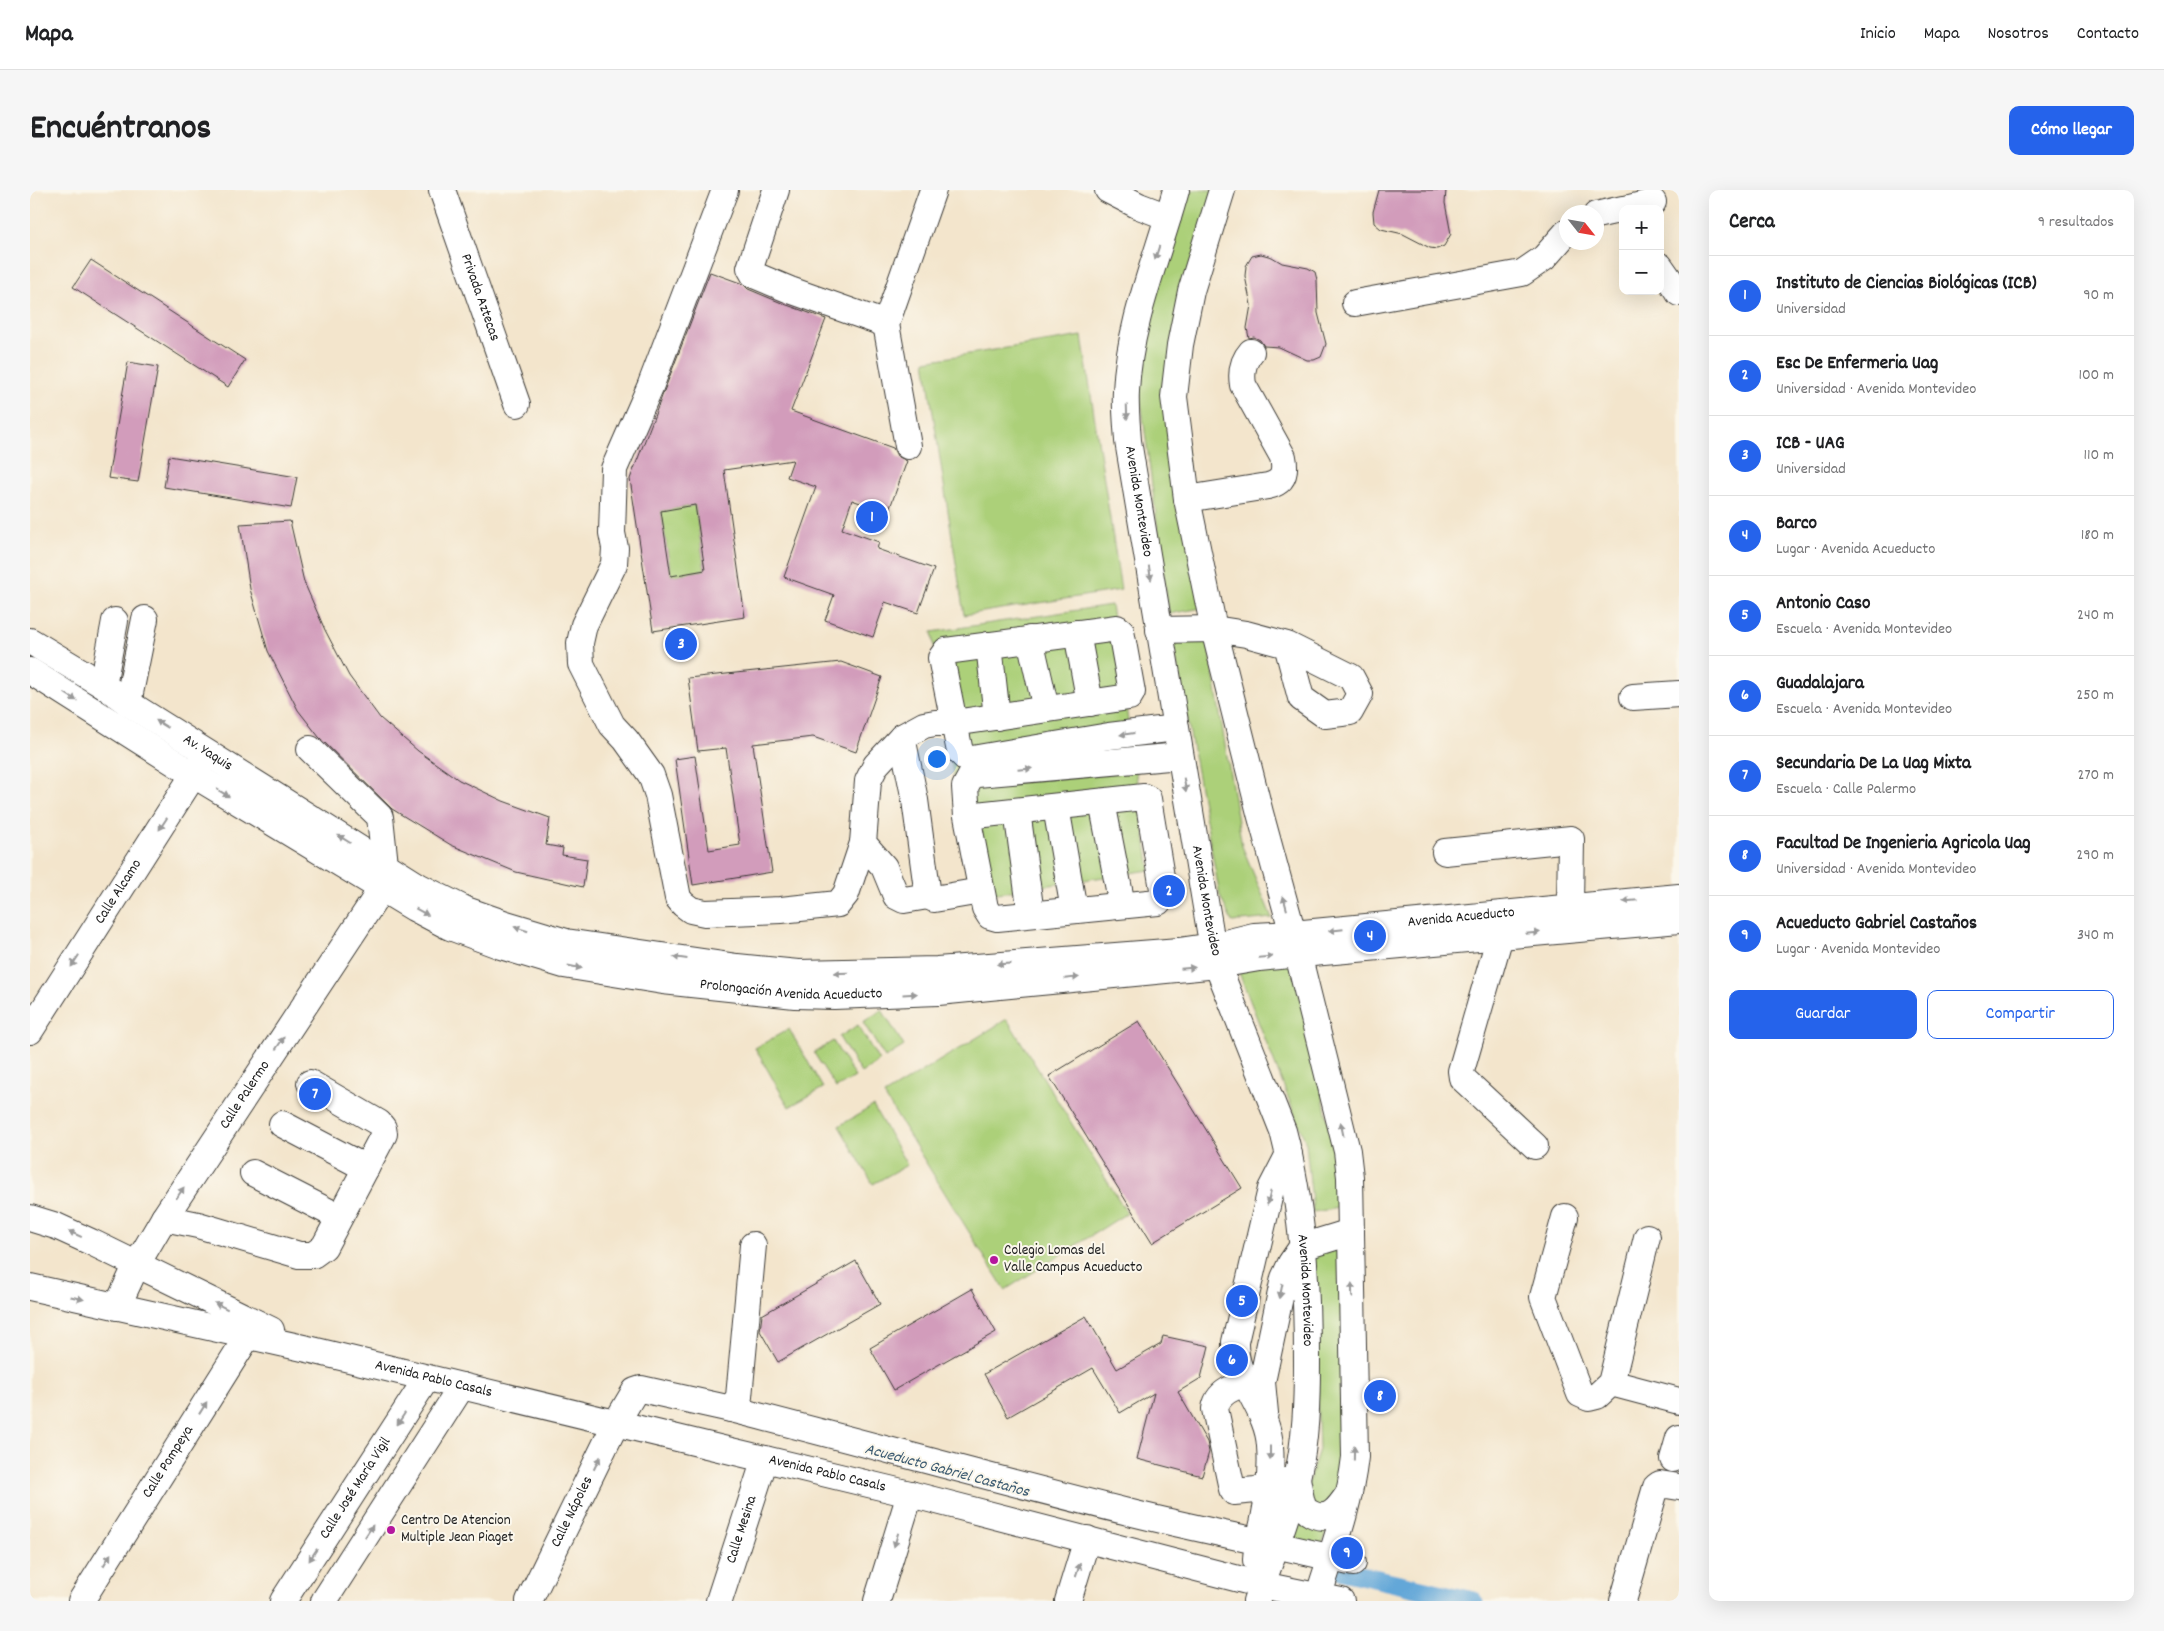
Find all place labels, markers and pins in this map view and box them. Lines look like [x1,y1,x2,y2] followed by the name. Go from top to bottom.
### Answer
[856,498,888,536] pin: 1
[665,625,697,663] pin: 3
[1153,872,1185,910] pin: 2
[1354,917,1386,955] pin: 4
[299,1075,331,1113] pin: 7
[1004,1240,1143,1279] place label: Colegio Lomas del Valle Campus Acueducto
[988,1254,1000,1266] marker: Colegio Lomas del Valle Campus Acueducto
[1226,1282,1258,1320] pin: 5
[1216,1341,1248,1379] pin: 6
[1364,1377,1396,1415] pin: 8
[401,1510,514,1549] place label: Centro De Atencion Multiple Jean Piaget
[385,1524,397,1536] marker: Centro De Atencion Multiple Jean Piaget
[1331,1534,1363,1572] pin: 9

